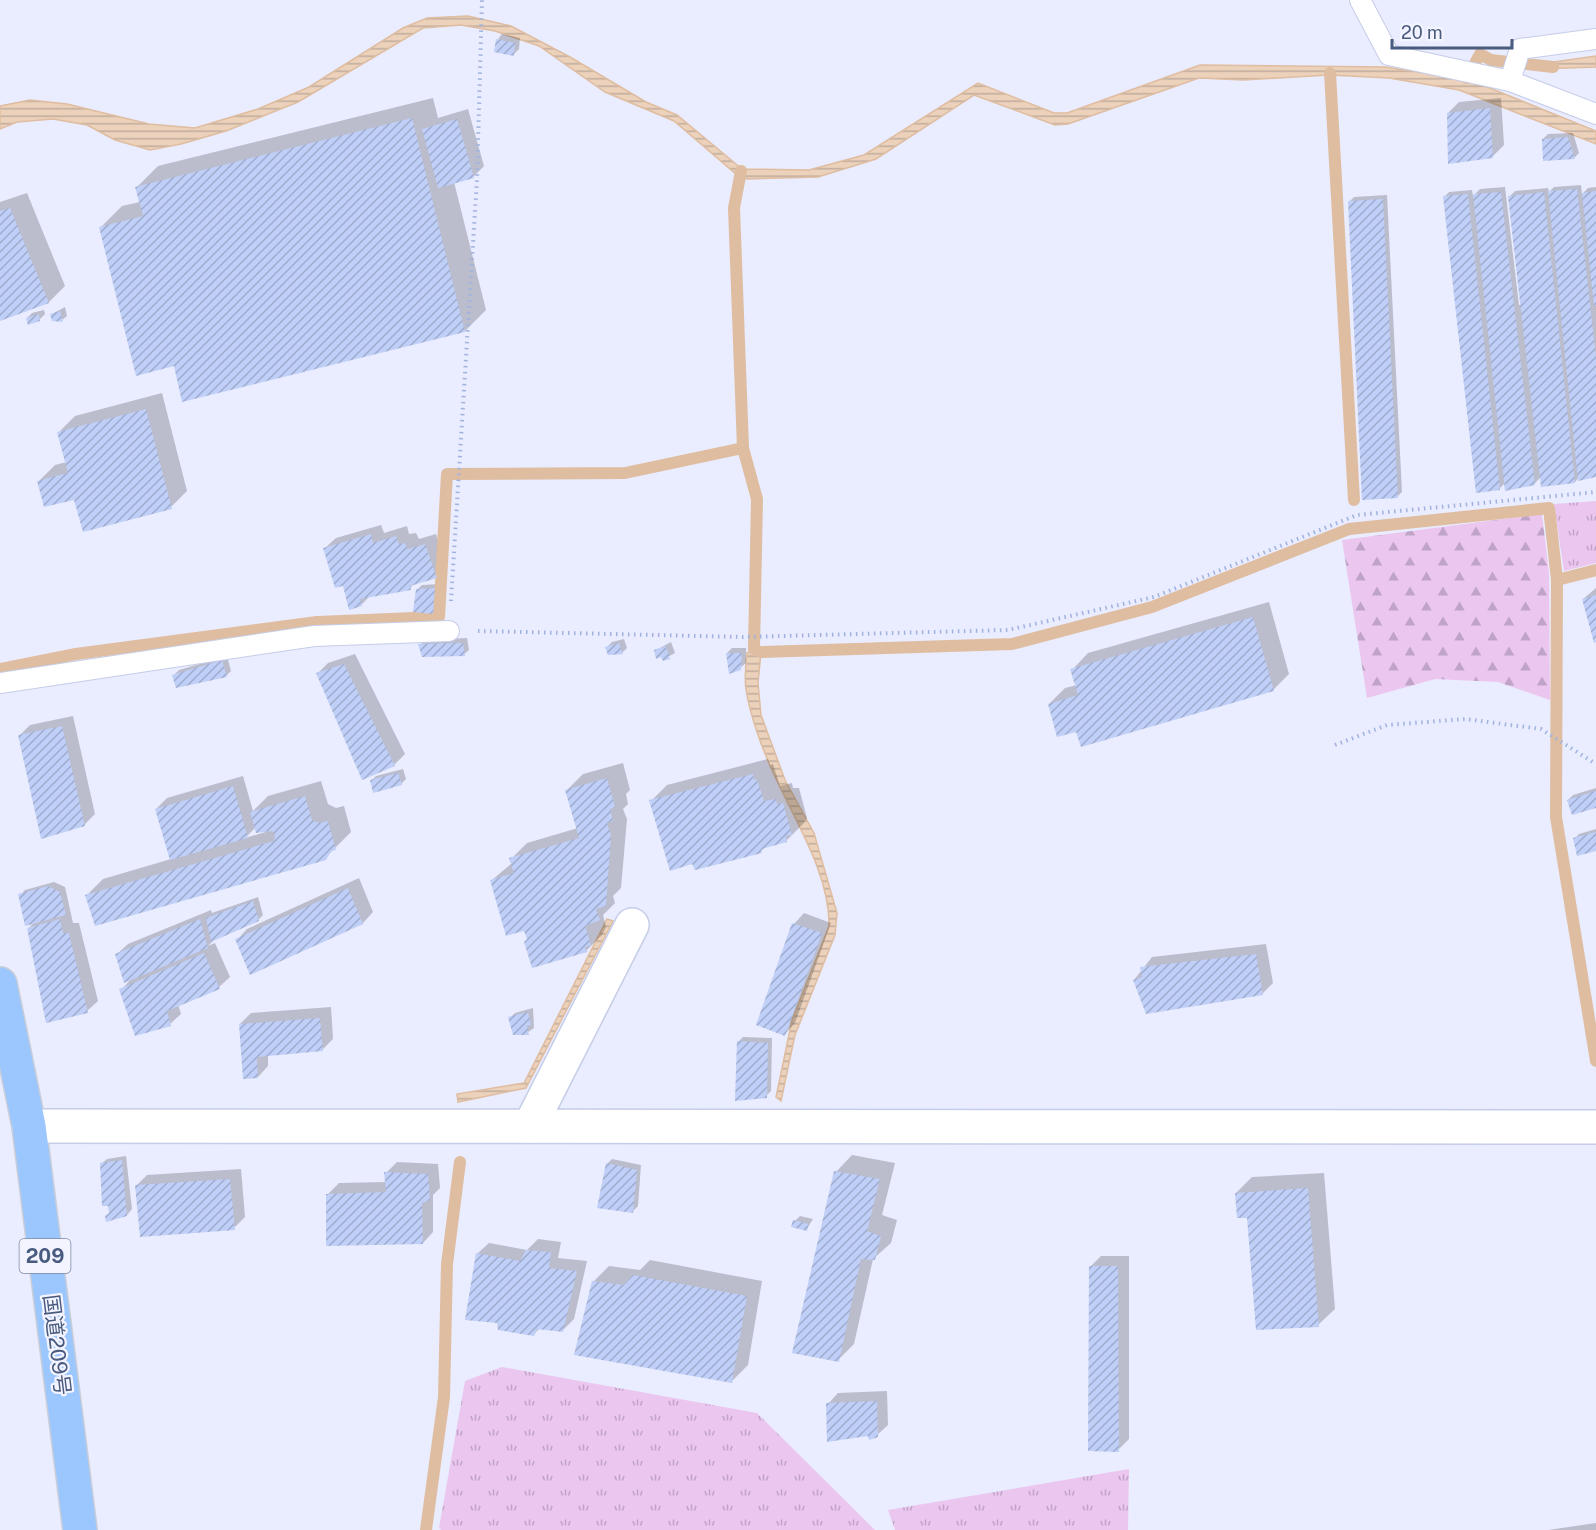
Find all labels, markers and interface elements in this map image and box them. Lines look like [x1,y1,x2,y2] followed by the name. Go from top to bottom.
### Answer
[1392,12,1512,50] scale bar
[1401,22,1443,43] text: 20 m
[20,1239,70,1273] road number: 209
[38,1293,76,1397] street label: 国道209号

